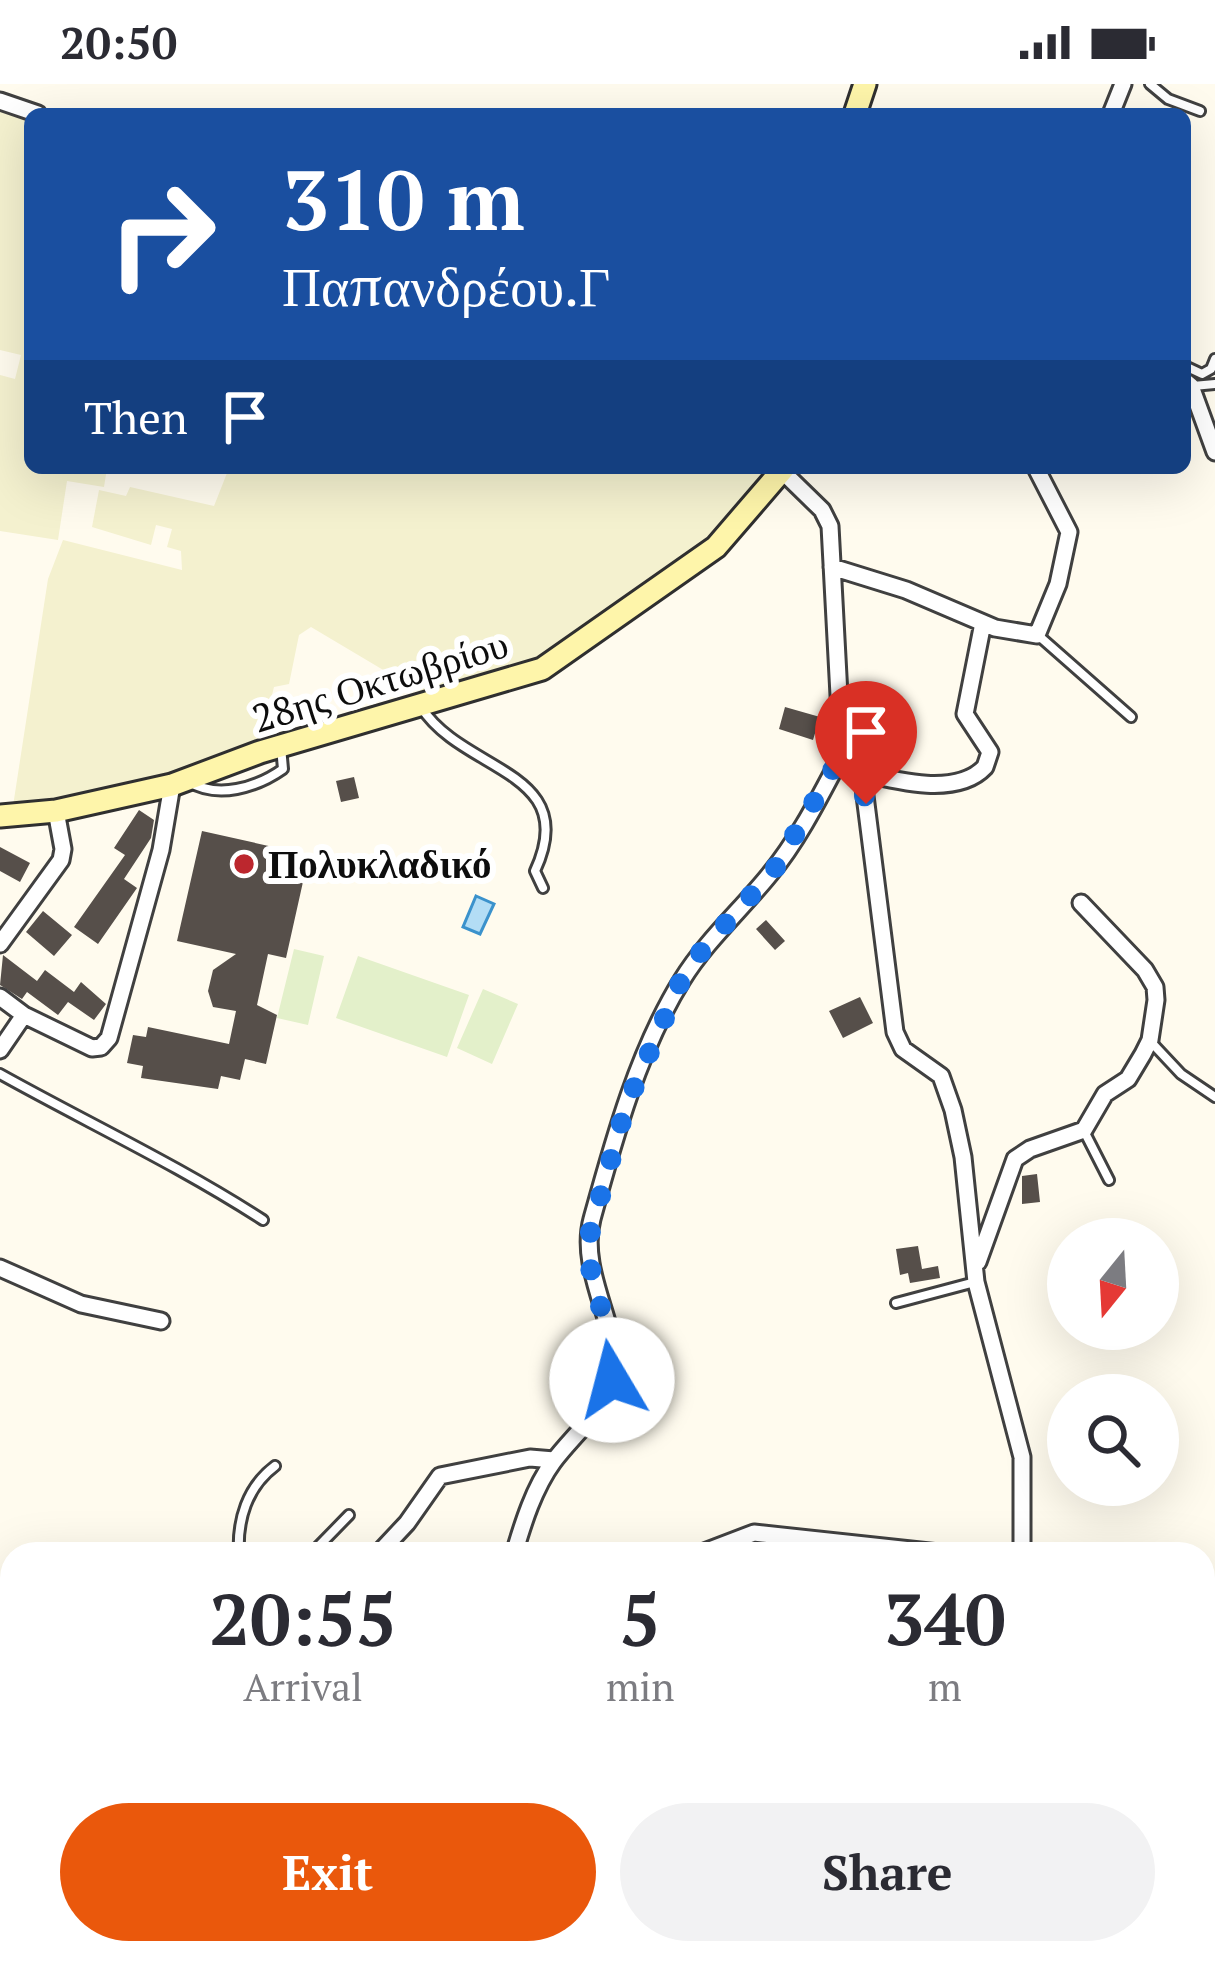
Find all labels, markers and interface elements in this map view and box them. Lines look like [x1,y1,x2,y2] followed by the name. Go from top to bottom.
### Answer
[60,12,177,72] text: 20:50
[282,143,525,254] text: 310 m
[84,156,240,312] icon: right
[282,250,610,321] text: Παπανδρέου.Γ
[212,384,278,450] icon: arrive
[84,387,188,447] text: Then
[246,616,514,744] street label: 28ης Οκτωβρίου
[815,681,917,804] pin
[833,699,899,765] icon: arrive
[268,837,492,889] place label: Πολυκλαδικό
[231,851,257,877] marker: Πολυκλαδικό
[1047,1218,1179,1350] north arrow
[1047,1218,1179,1506] map controls
[549,1317,675,1443] position arrow
[1047,1374,1179,1506] button: search
[209,1570,397,1666] text: 20:55
[620,1570,661,1666] text: 5
[884,1570,1006,1666] text: 340
[243,1660,363,1712] text: Arrival
[606,1660,674,1712] text: min
[928,1660,962,1712] text: m
[60,1803,596,1941] button: Exit
[620,1803,1155,1941] button: Share

